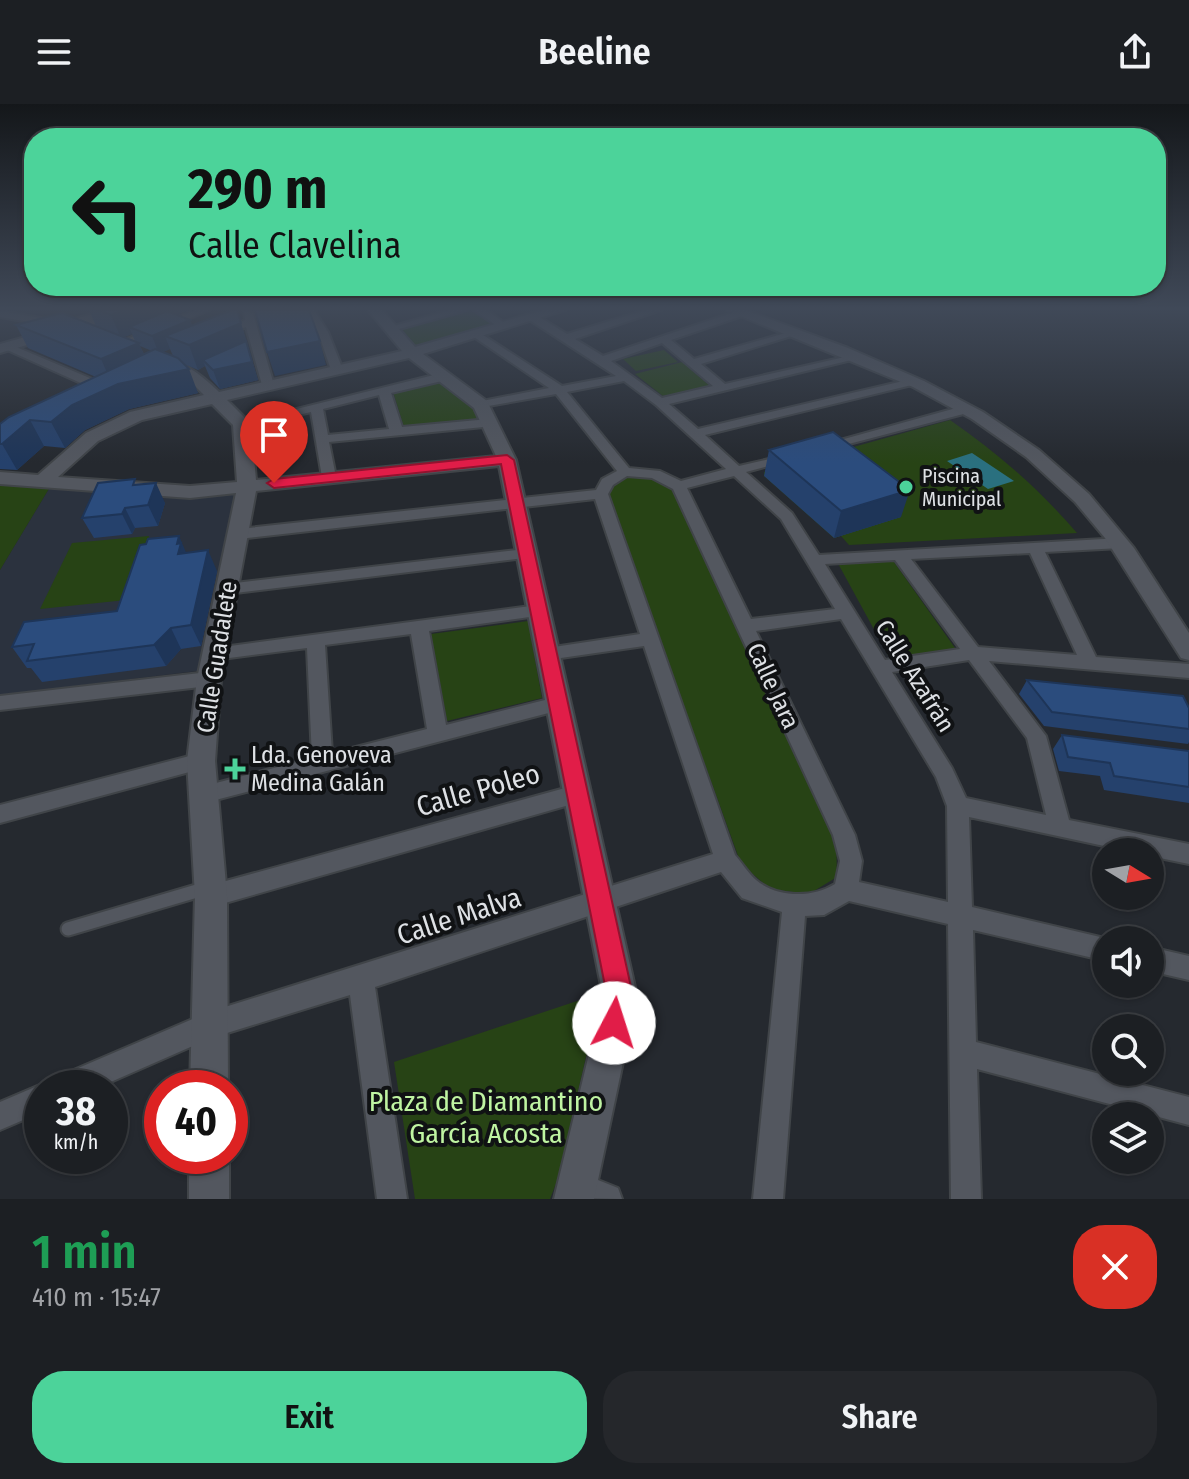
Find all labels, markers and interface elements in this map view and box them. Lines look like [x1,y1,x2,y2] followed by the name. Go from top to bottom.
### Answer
[32,30,76,74] icon: menu
[538,30,651,74] text: Beeline
[1113,30,1157,74] icon: share
[188,156,328,223] text: 290 m
[56,160,160,264] icon: left
[188,224,401,268] text: Calle Clavelina
[240,401,308,483] pin
[252,413,296,457] icon: arrive
[922,464,1001,511] place label: Piscina Municipal
[897,478,915,496] marker: Piscina Municipal
[191,579,243,735] street label: Calle Guadalete
[870,615,960,737] street label: Calle Azafrán
[741,639,805,733] street label: Calle Jara
[251,741,392,797] place label: Lda. Genoveva Medina Galán
[413,757,543,823] street label: Calle Poleo
[226,760,244,778] marker: Lda. Genoveva Medina Galán
[1092,838,1164,910] north arrow
[1092,838,1164,1174] map controls
[393,880,525,952] street label: Calle Malva
[1092,926,1164,998] button: sound
[572,981,656,1065] position arrow
[1092,1014,1164,1086] button: search
[144,1070,248,1174] speed limit sign: 40
[369,1085,603,1150] park label: Plaza de Diamantino García Acosta
[56,1088,96,1136] text: 38
[1092,1102,1164,1174] button: layers
[54,1130,98,1154] text: km/h
[32,1223,137,1281] text: 1 min
[1073,1225,1157,1309] button: close
[32,1282,161,1313] text: 410 m · 15:47
[32,1371,587,1463] button: Exit
[603,1371,1157,1463] button: Share

